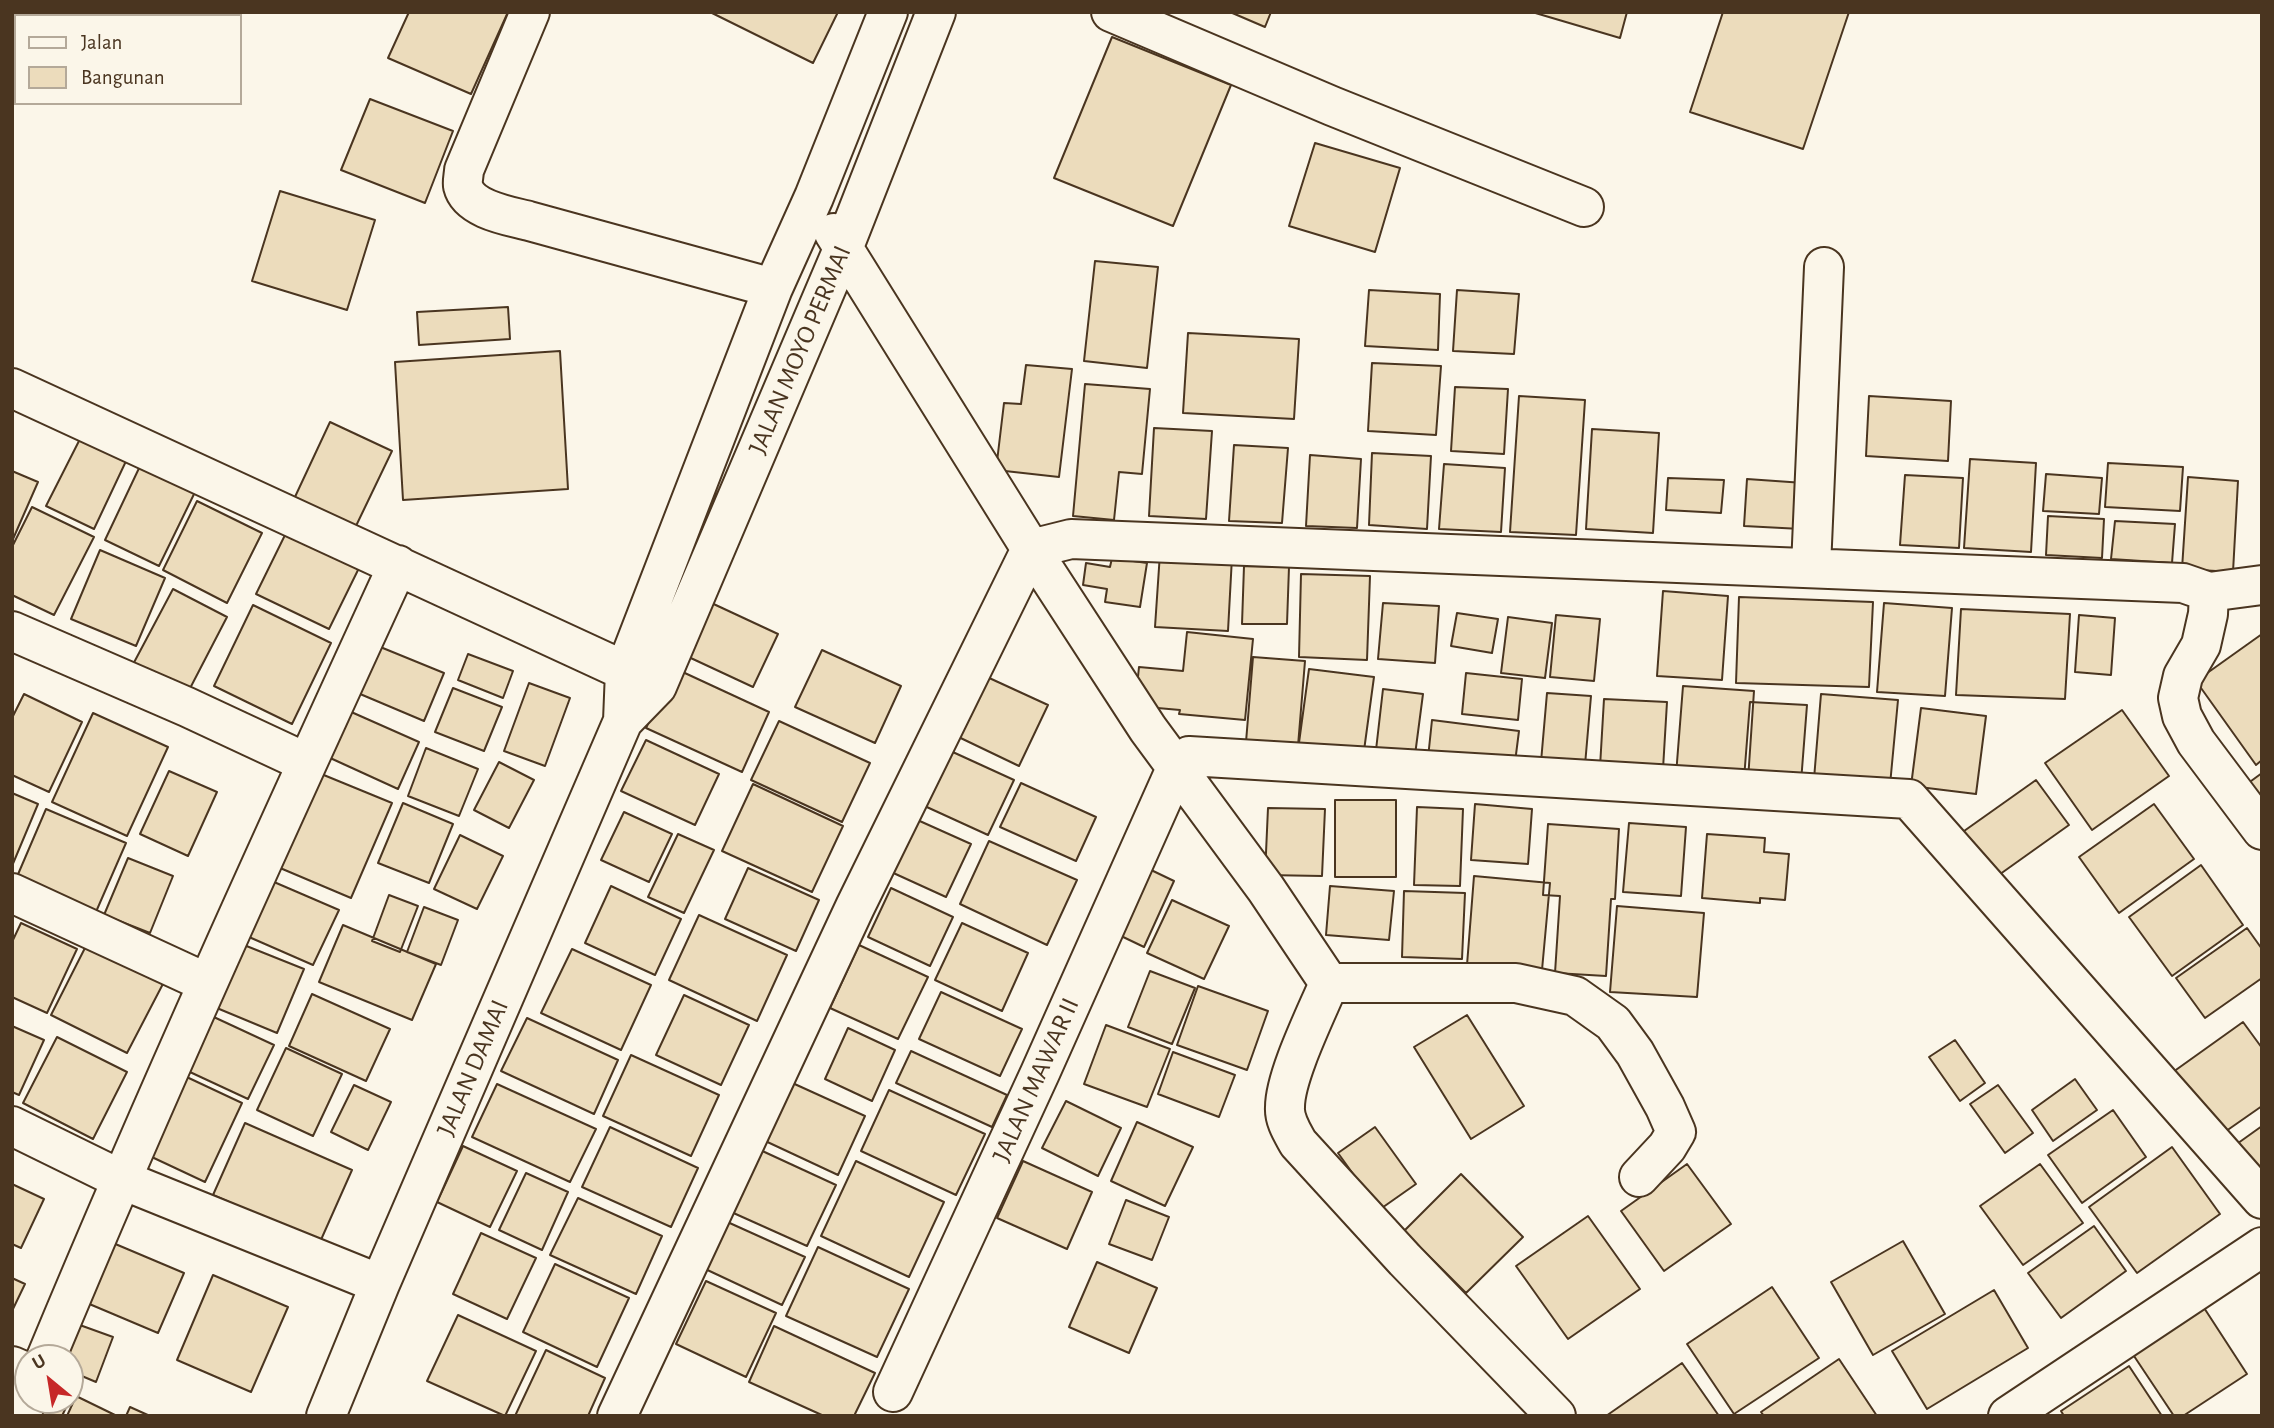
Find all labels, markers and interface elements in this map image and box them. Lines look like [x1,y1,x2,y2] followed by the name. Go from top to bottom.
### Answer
[14,14,242,105] legend
[81,32,122,53] text: Jalan
[81,67,165,88] text: Bangunan
[742,241,858,459] street label: JALAN MOYO PERMAI
[986,993,1086,1167] street label: JALAN MAWAR II
[430,995,516,1141] street label: JALAN DAMAI
[14,1344,84,1414] north arrow
[29,1351,49,1373] text: U

